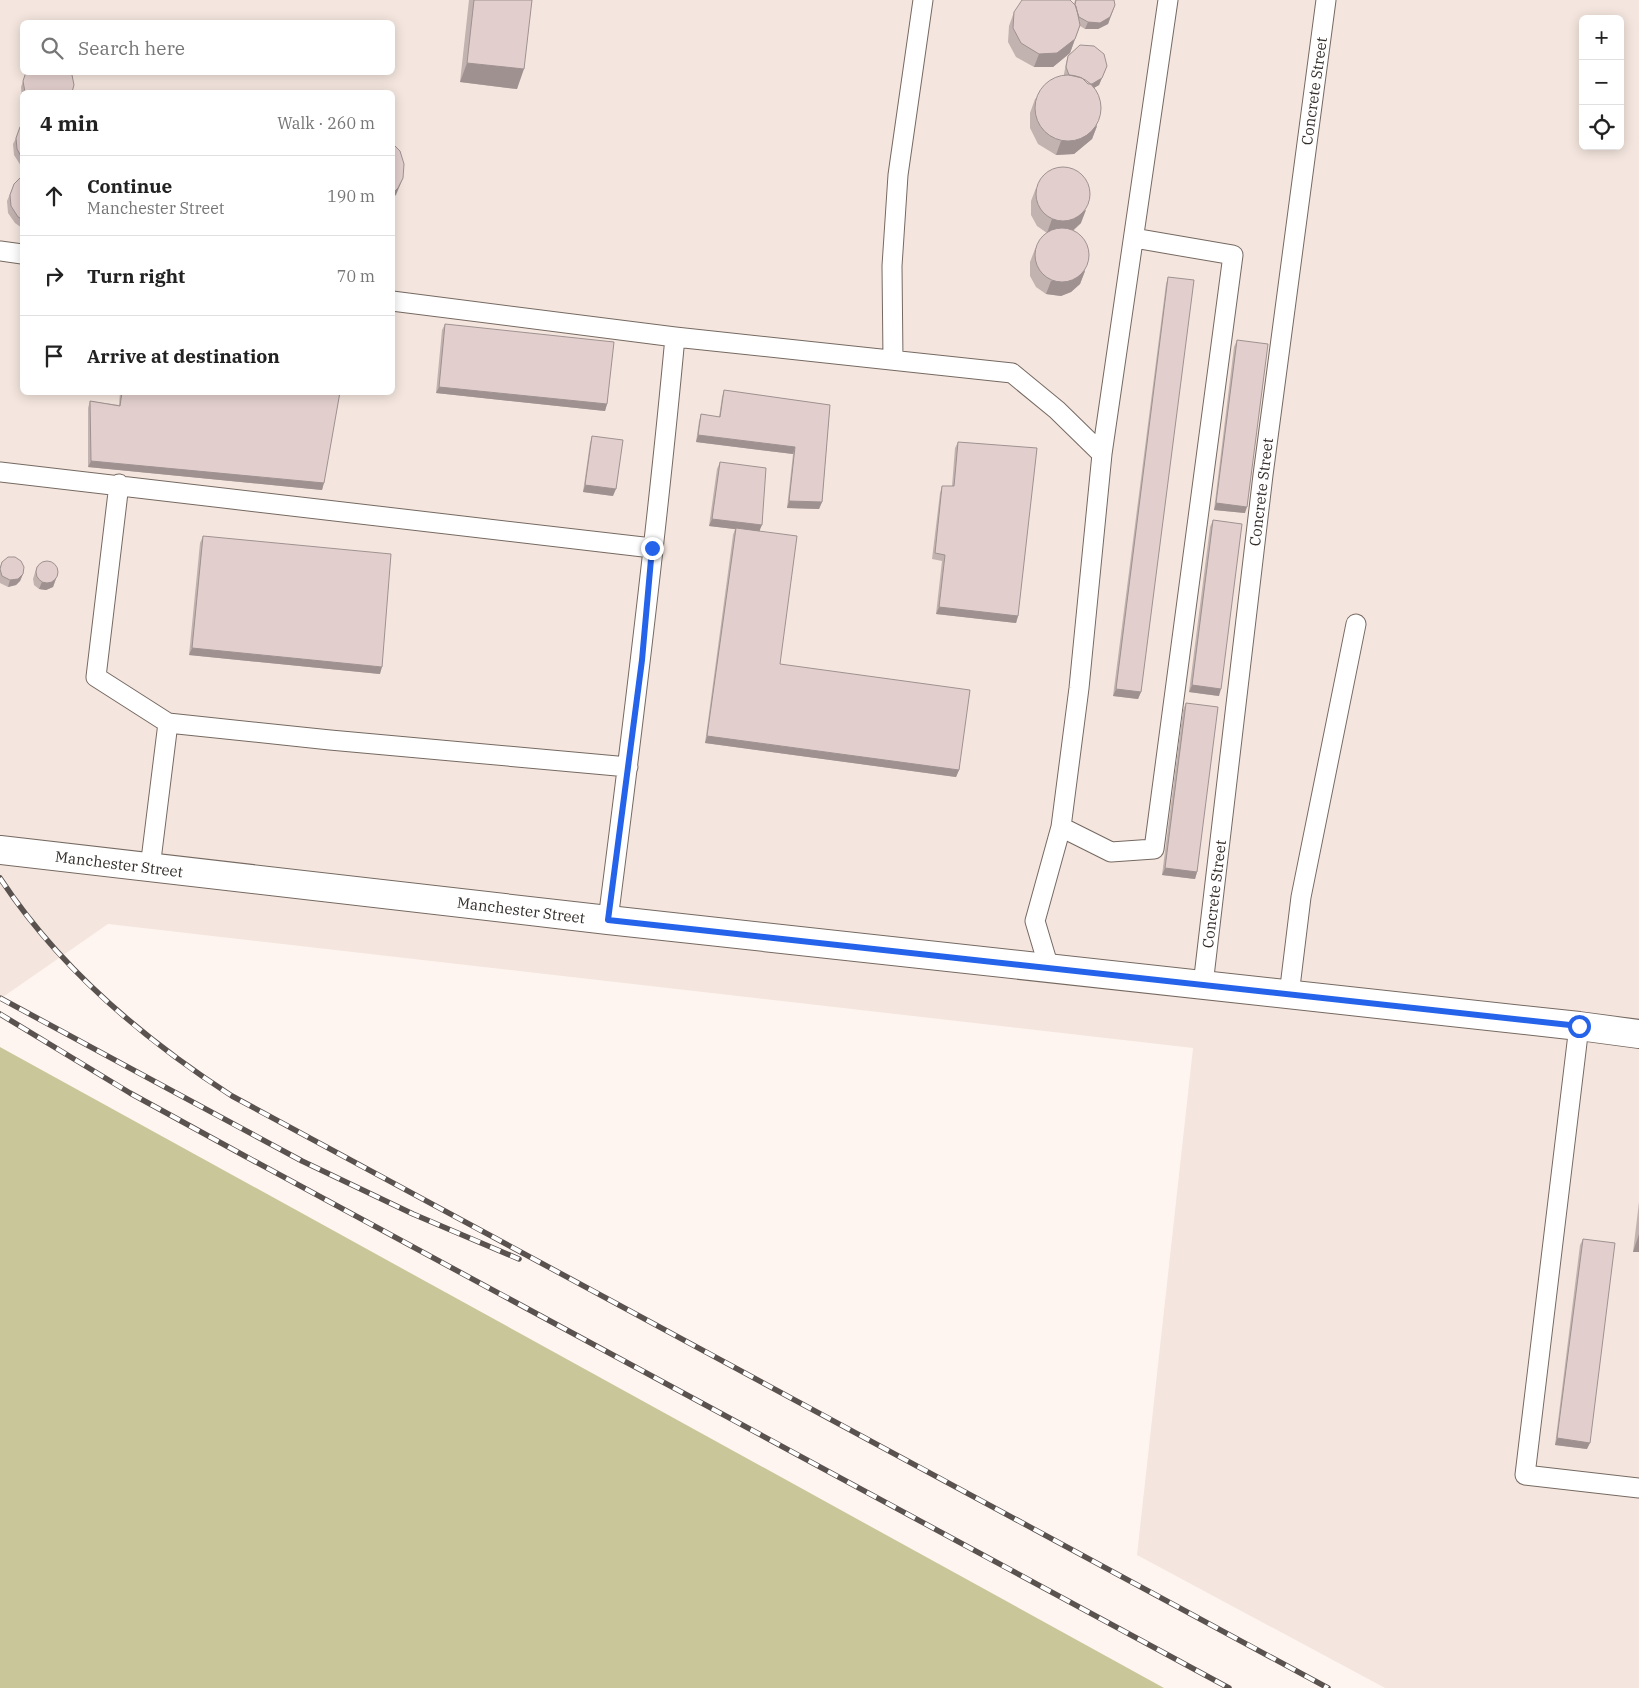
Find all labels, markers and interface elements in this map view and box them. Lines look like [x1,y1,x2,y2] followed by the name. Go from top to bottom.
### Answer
[1579,15,1624,150] map controls
[1579,15,1624,60] button: +
[20,20,395,75] search box
[38,34,66,62] icon: search
[78,36,185,60] text: Search here
[1297,36,1331,146] street label: Concrete Street
[1579,60,1624,105] button: −
[1579,105,1624,150] button: locate
[40,109,99,137] text: 4 min
[277,113,375,133] text: Walk · 260 m
[87,174,172,198] text: Continue
[40,182,68,210] icon: ahead
[327,186,375,206] text: 190 m
[87,198,224,218] text: Manchester Street
[40,262,68,290] icon: right
[87,264,185,288] text: Turn right
[337,266,375,286] text: 70 m
[40,342,68,370] icon: arrive
[87,344,280,368] text: Arrive at destination
[1245,437,1277,547] street label: Concrete Street
[641,537,664,560] route end
[1198,839,1230,949] street label: Concrete Street
[54,847,184,881] street label: Manchester Street
[456,893,586,927] street label: Manchester Street
[1568,1015,1591,1038] route start

